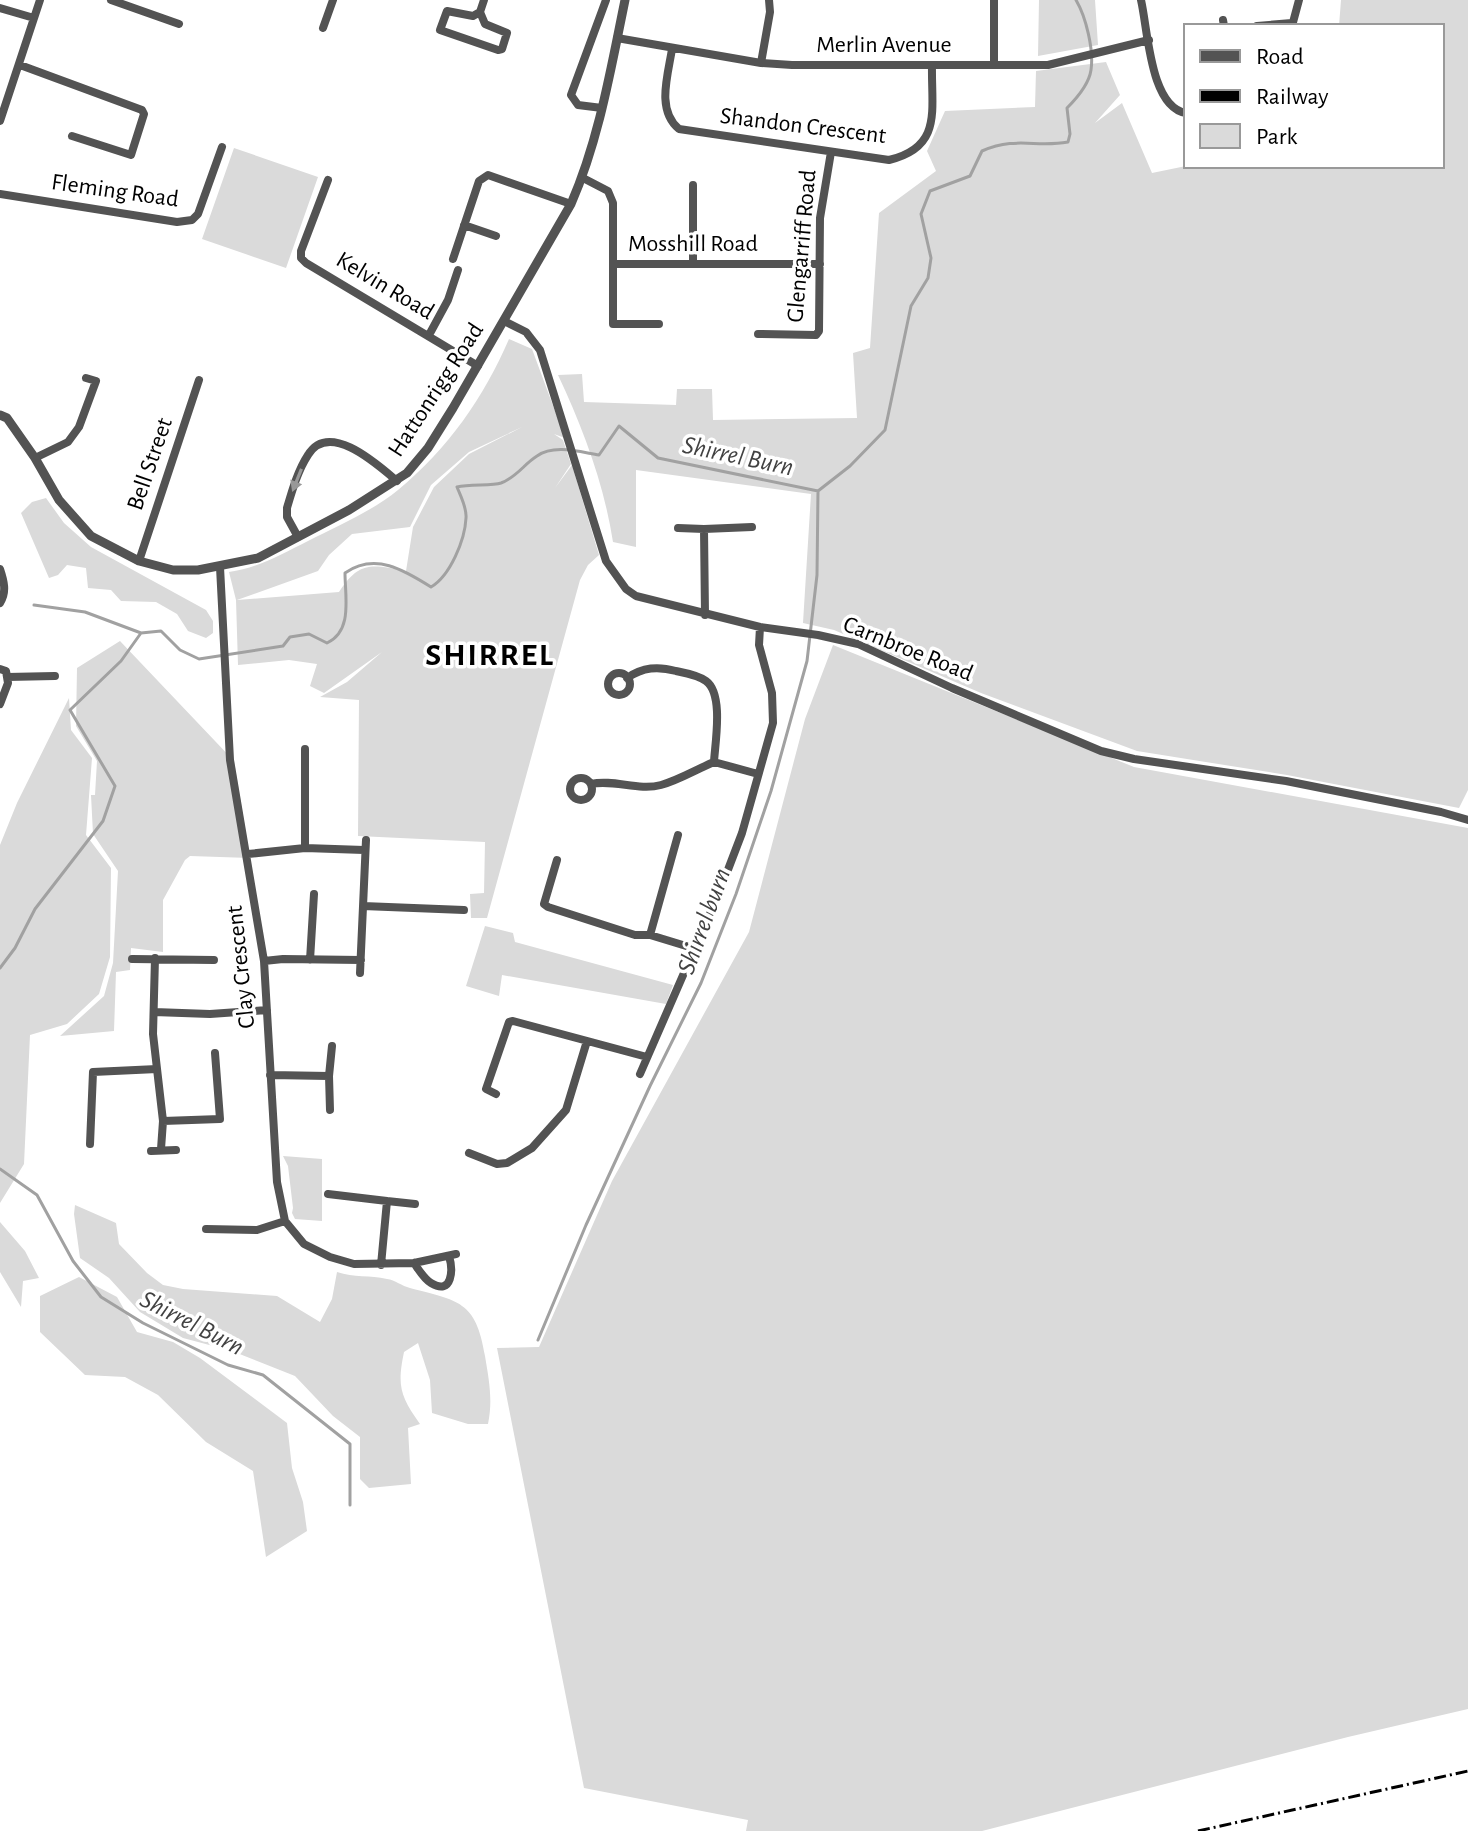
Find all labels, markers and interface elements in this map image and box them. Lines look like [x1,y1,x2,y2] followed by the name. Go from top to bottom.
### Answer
[1184,24,1444,168] legend
[816,33,952,57] street label: Merlin Avenue
[1256,45,1304,69] text: Road
[1256,85,1328,109] text: Railway
[719,104,888,148] street label: Shandon Crescent
[1256,125,1297,149] text: Park
[783,169,821,323] street label: Glengarriff Road
[50,170,180,212] street label: Fleming Road
[628,232,758,256] street label: Mosshill Road
[332,247,438,325] street label: Kelvin Road
[384,319,488,461] street label: Hattonrigg Road
[123,414,177,513] street label: Bell Street
[680,432,796,480] water label: Shirrel Burn
[291,468,304,492] one-way arrow
[840,612,976,686] street label: Carnbroe Road
[425,639,555,671] district label: SHIRREL
[673,865,735,977] water label: Shirrel burn
[223,904,259,1030] street label: Clay Crescent
[136,1286,248,1360] water label: Shirrel Burn

